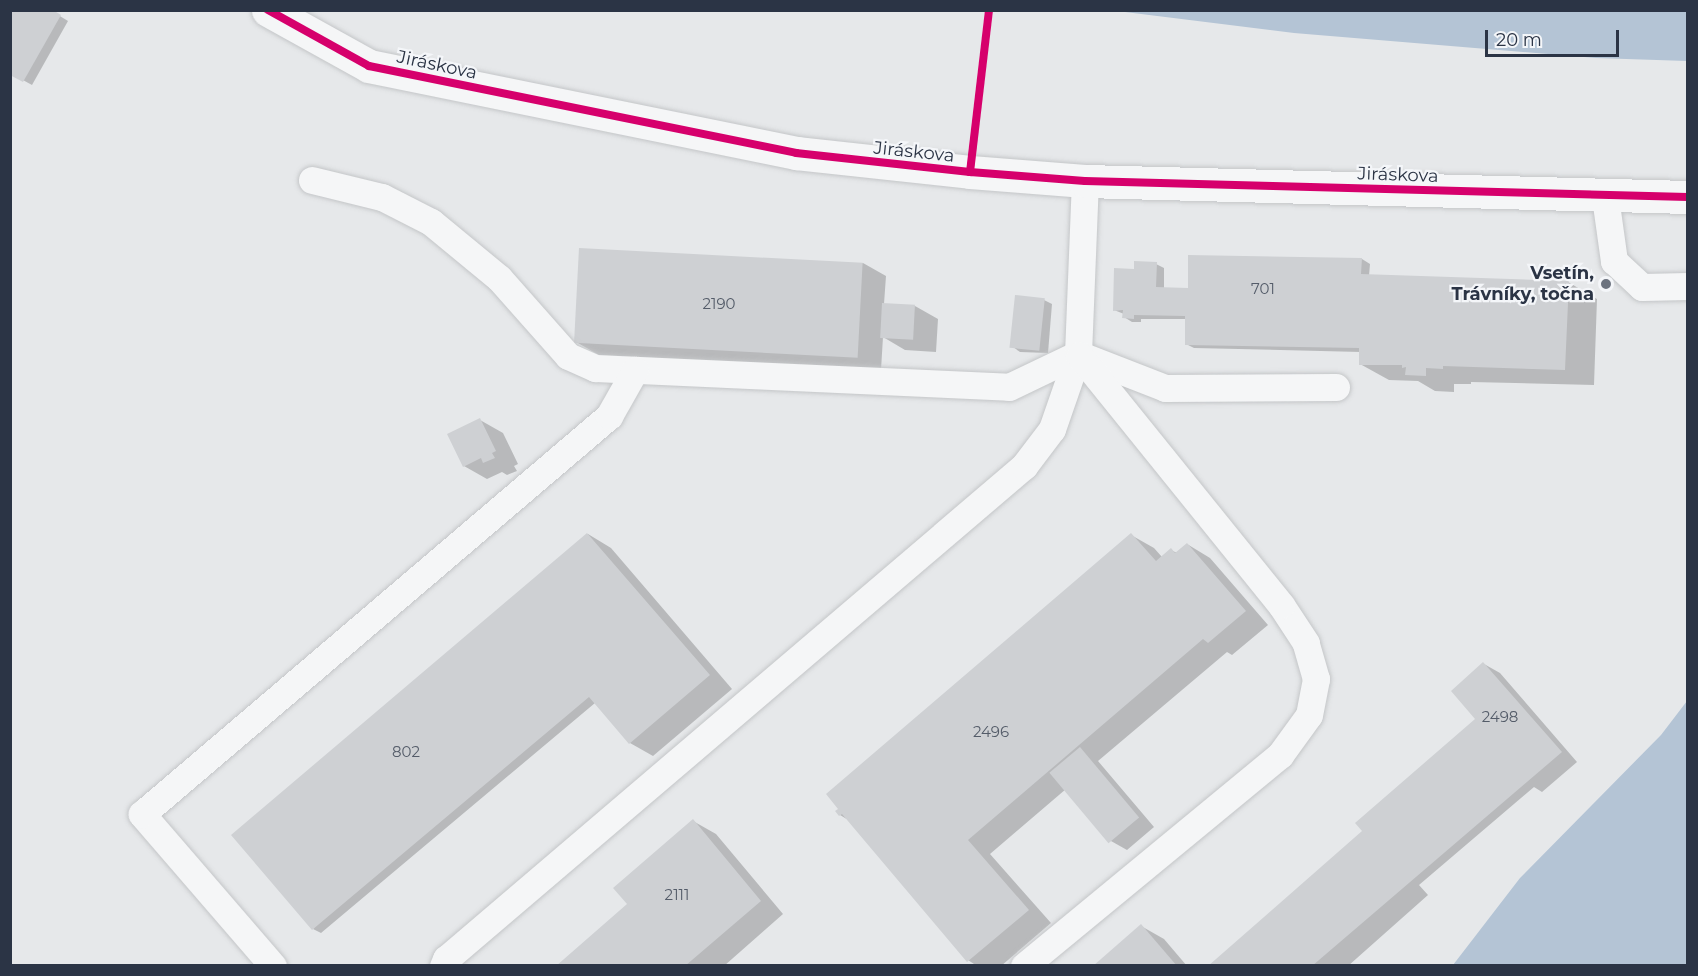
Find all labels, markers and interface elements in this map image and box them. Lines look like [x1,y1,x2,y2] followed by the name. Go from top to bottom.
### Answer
[1488,18,1622,56] scale bar
[1496,29,1542,51] text: 20 m
[395,46,479,84] street label: Jiráskova
[873,137,955,167] street label: Jiráskova
[1357,163,1439,187] street label: Jiráskova
[1452,263,1594,306] place label: Vsetín, Trávníky, točna
[1599,277,1613,291] marker: Vsetín, Trávníky, točna
[1251,280,1275,298] house number: 701
[703,295,735,313] house number: 2190
[1482,708,1518,726] house number: 2498
[973,723,1009,741] house number: 2496
[392,743,420,761] house number: 802
[665,886,689,904] house number: 2111

